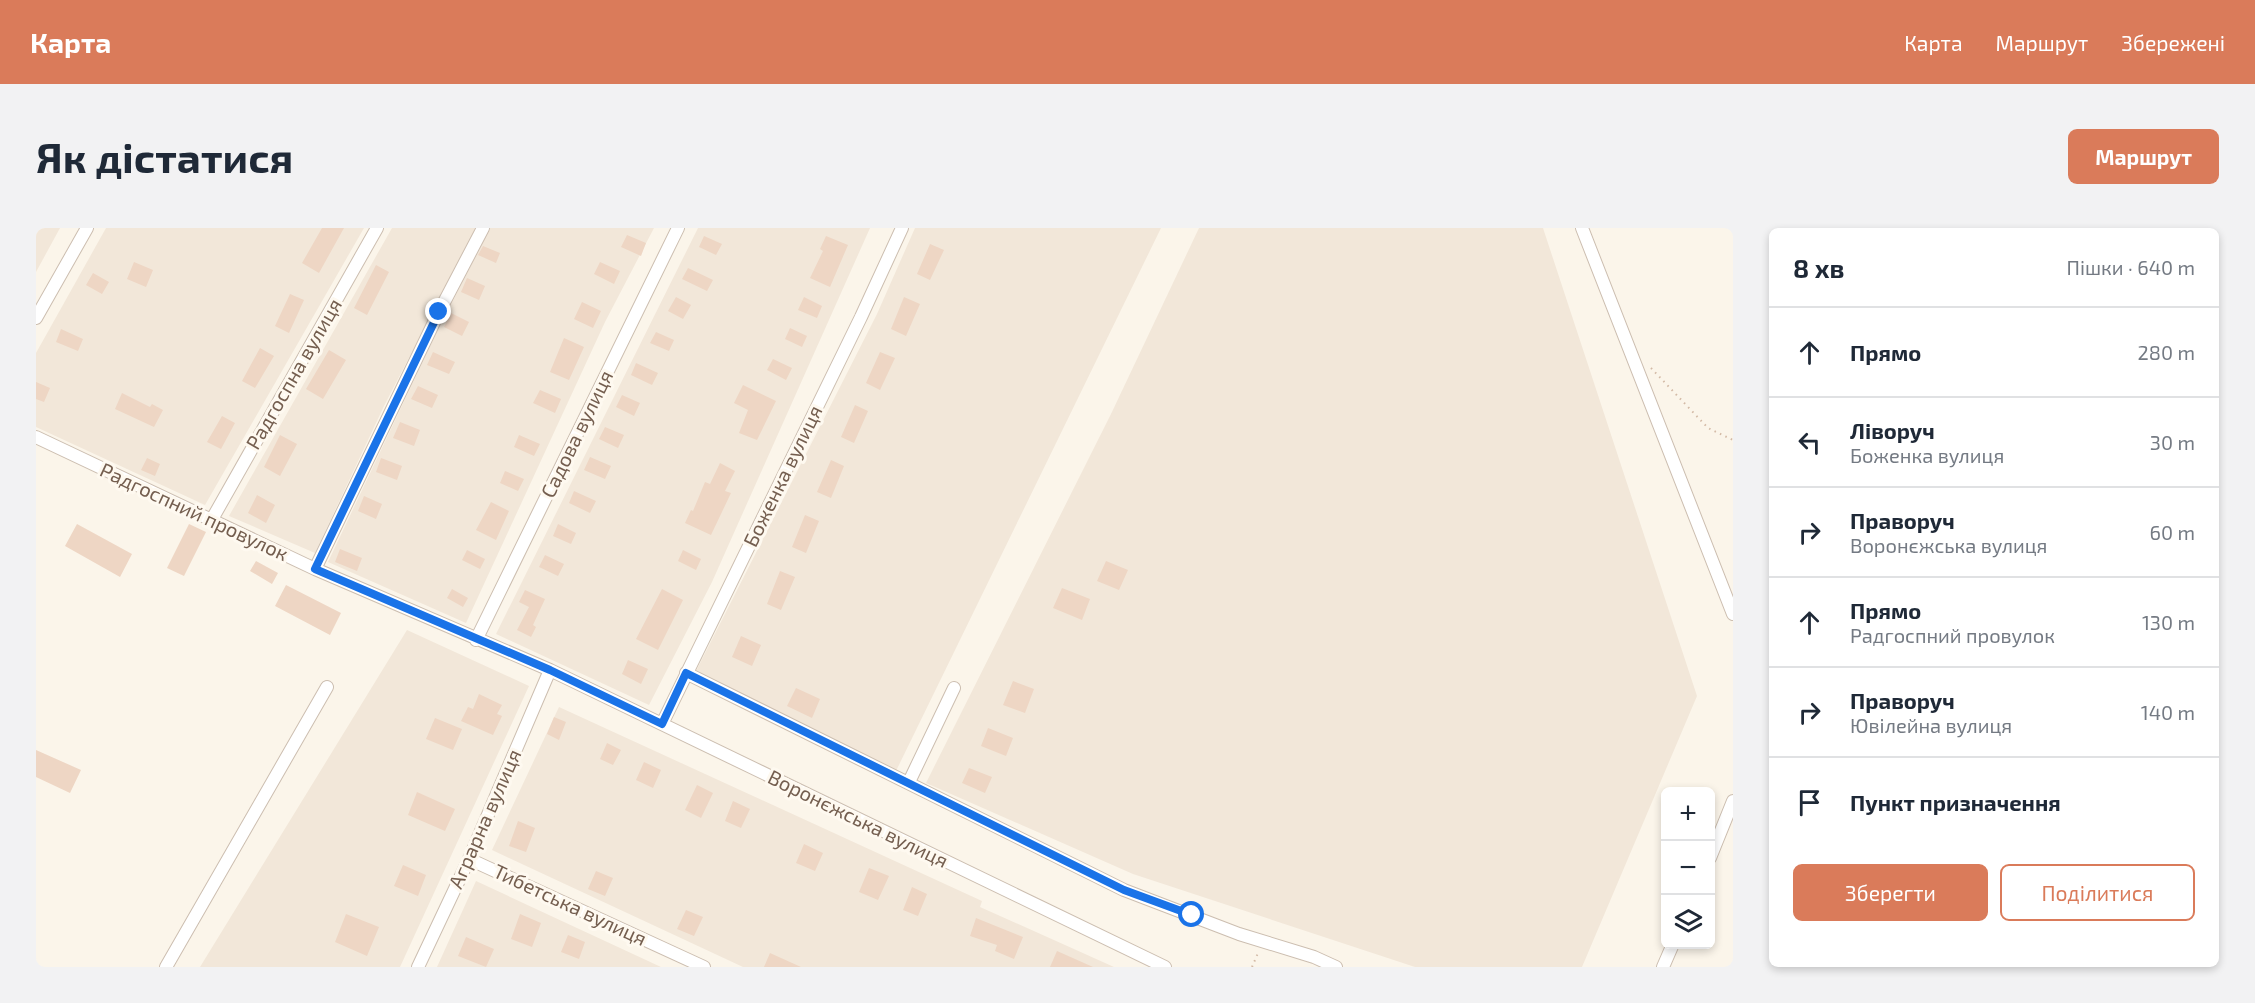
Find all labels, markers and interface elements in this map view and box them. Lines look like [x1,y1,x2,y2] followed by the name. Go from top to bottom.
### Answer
[30,25,111,59] text: Карта
[1904,30,1963,55] text: Карта
[1996,30,2088,55] text: Маршрут
[2121,30,2225,55] text: Збережені
[2068,129,2219,184] button: Маршрут
[36,131,293,181] text: Як дістатися
[1793,252,1845,283] text: 8 хв
[2067,255,2195,279] text: Пішки · 640 m
[240,294,347,454] street label: Радгоспна вулиця
[425,298,451,324] route end
[1793,336,1826,369] icon: ahead
[1850,339,1921,365] text: Прямо
[2138,340,2195,364] text: 280 m
[535,366,618,502] street label: Садова вулиця
[737,401,828,551] street label: Боженка вулиця
[1850,417,1935,443] text: Ліворуч
[1793,426,1826,459] icon: left
[2150,430,2195,454] text: 30 m
[1850,443,2004,467] text: Боженка вулиця
[96,457,293,566] street label: Радгоспний провулок
[1850,507,1955,533] text: Праворуч
[1793,516,1826,549] icon: right
[2150,520,2195,544] text: 60 m
[1850,533,2047,557] text: Воронєжська вулиця
[1850,597,1921,623] text: Прямо
[1793,606,1826,639] icon: ahead
[2142,610,2195,634] text: 130 m
[1850,623,2055,647] text: Радгоспний провулок
[1850,687,1955,713] text: Праворуч
[1793,696,1826,729] icon: right
[2141,700,2195,724] text: 140 m
[1850,713,2012,737] text: Ювілейна вулиця
[443,745,526,892] street label: Аграрна вулиця
[764,764,952,873] street label: Воронєжська вулиця
[1793,786,1826,819] icon: arrive
[1661,787,1715,949] map controls
[1661,787,1715,841] button: +
[1850,789,2061,815] text: Пункт призначення
[1661,841,1715,895] button: −
[490,858,651,951] street label: Тибетська вулиця
[1793,864,1988,921] button: Зберегти
[2000,864,2195,921] button: Поділитися
[1661,895,1715,949] button: layers
[1178,901,1204,927] route start

